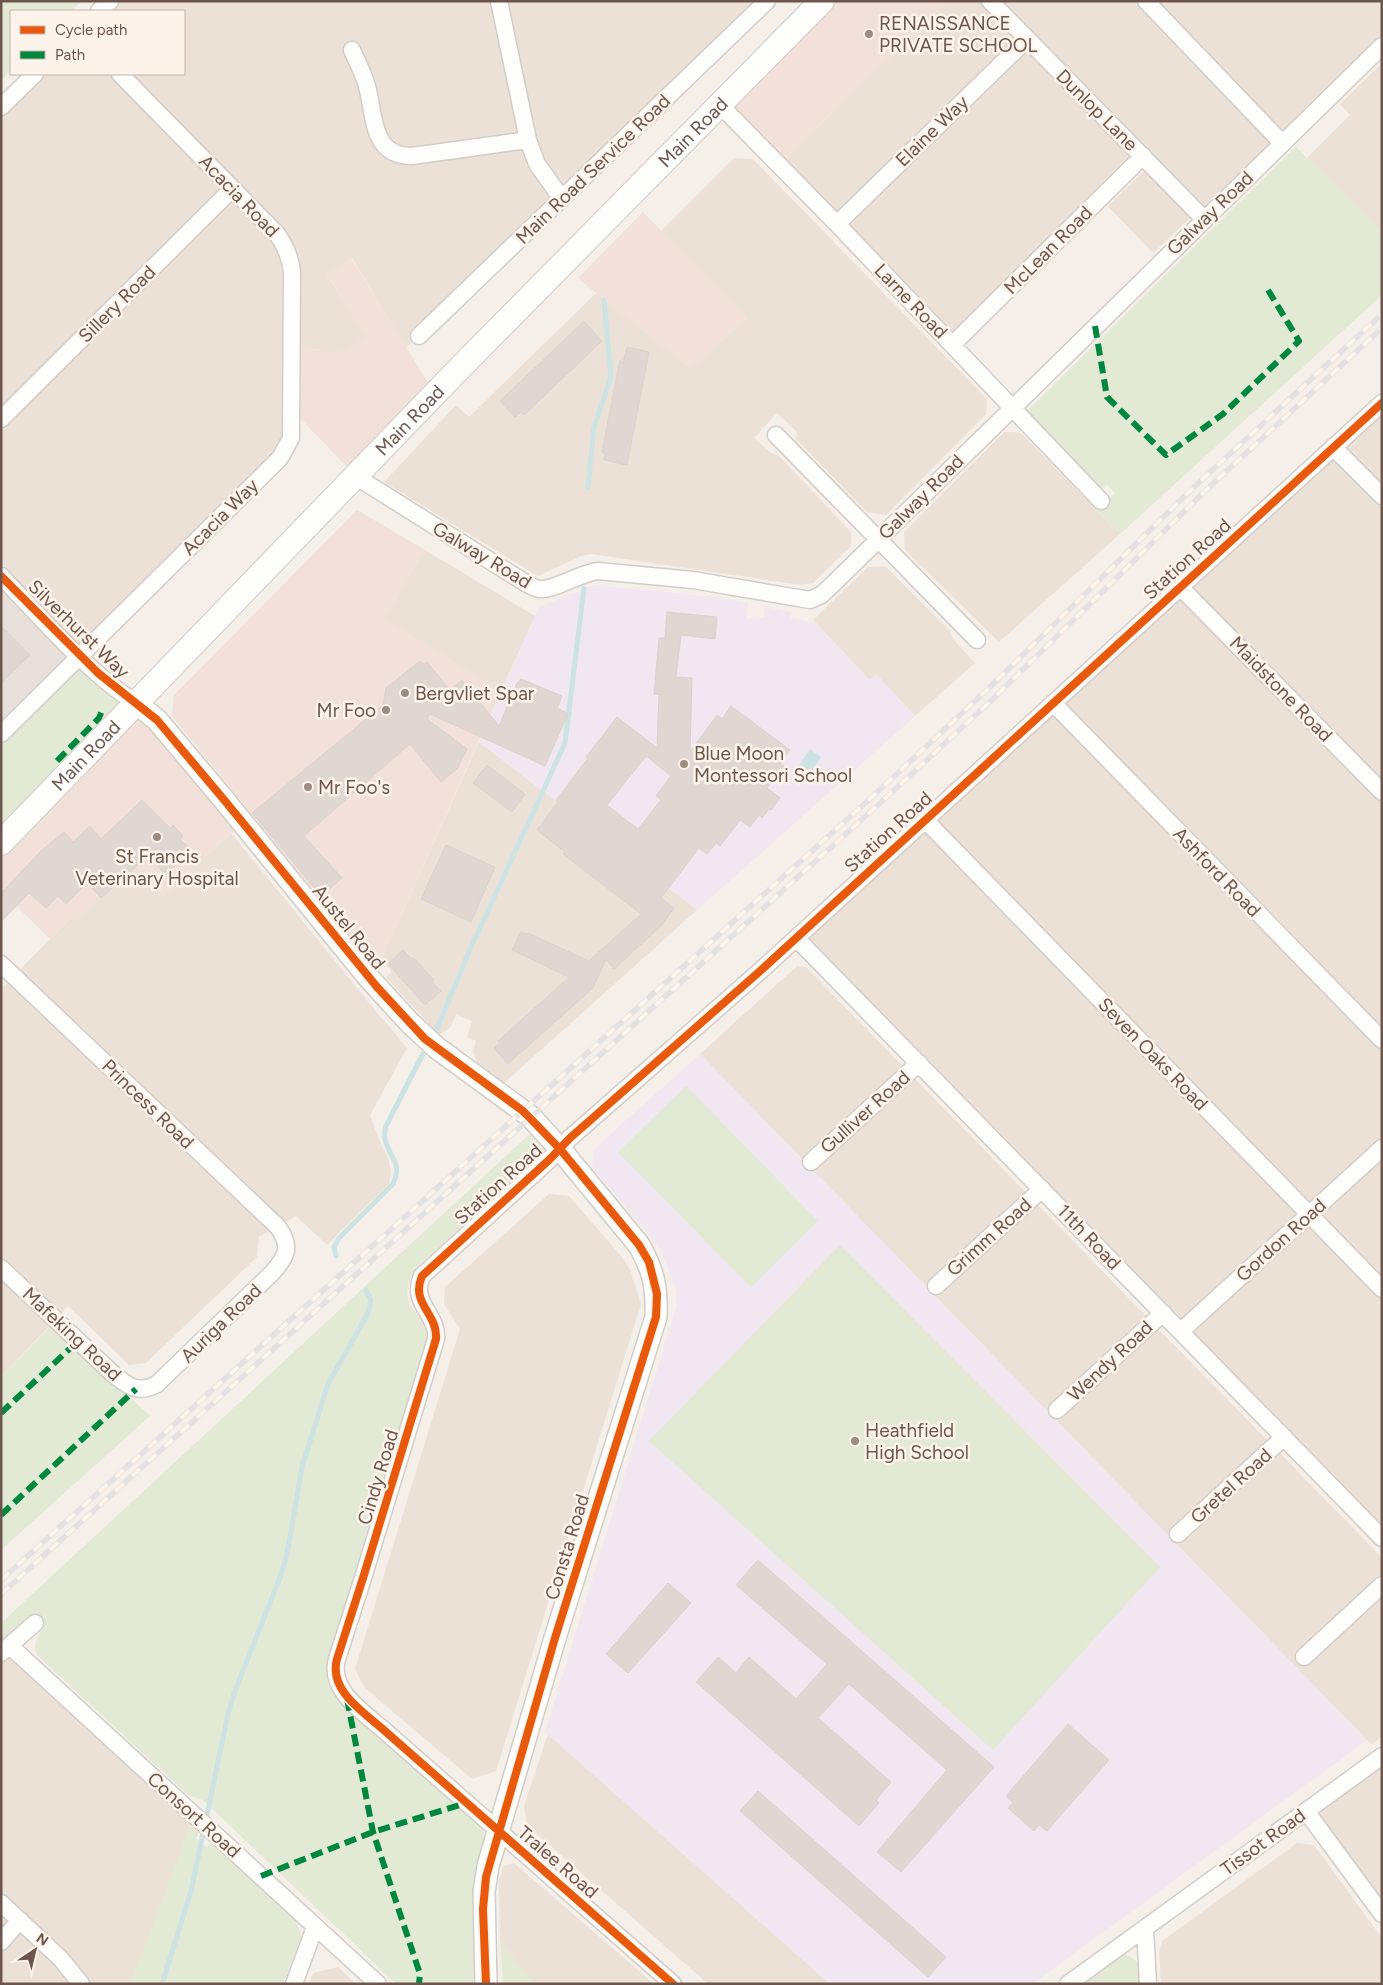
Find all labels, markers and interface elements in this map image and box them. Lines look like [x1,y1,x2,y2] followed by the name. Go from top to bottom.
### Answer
[10,10,185,75] legend
[879,12,1038,57] place label: RENAISSANCE PRIVATE SCHOOL
[55,21,127,39] text: Cycle path
[863,28,875,40] marker: RENAISSANCE PRIVATE SCHOOL
[55,46,85,64] text: Path
[1051,64,1143,156] street label: Dunlop Lane
[511,89,675,249] street label: Main Road Service Road
[891,91,973,171] street label: Elaine Way
[653,92,732,172] street label: Main Road
[194,150,284,242] street label: Acacia Road
[1162,166,1258,260] street label: Galway Road
[999,201,1097,299] street label: McLean Road
[870,259,952,343] street label: Larne Road
[74,261,160,347] street label: Sillery Road
[370,380,449,460] street label: Main Road
[874,450,968,544] street label: Galway Road
[177,474,263,560] street label: Acacia Way
[1138,514,1236,604] street label: Station Road
[429,517,535,593] street label: Galway Road
[24,575,134,683] street label: Silverhurst Way
[1225,631,1337,747] street label: Maidstone Road
[415,682,535,705] place label: Bergvliet Spar
[399,687,411,699] marker: Bergvliet Spar
[317,699,376,722] place label: Mr Foo
[380,704,392,716] marker: Mr Foo
[46,715,125,795] street label: Main Road
[694,742,852,787] place label: Blue Moon Montessori School
[678,758,690,770] marker: Blue Moon Montessori School
[318,776,390,799] place label: Mr Foo's
[302,781,314,793] marker: Mr Foo's
[839,787,937,877] street label: Station Road
[1168,822,1266,922] street label: Ashford Road
[151,831,163,843] marker: St Francis Veterinary Hospital
[75,845,239,890] place label: St Francis Veterinary Hospital
[308,880,390,974] street label: Austel Road
[1093,993,1213,1115] street label: Seven Oaks Road
[97,1054,199,1154] street label: Princess Road
[815,1066,915,1158] street label: Gulliver Road
[449,1139,547,1229] street label: Station Road
[942,1193,1036,1281] street label: Grimm Road
[1231,1194,1331,1286] street label: Gordon Road
[1052,1200,1126,1274] street label: 11th Road
[176,1279,266,1367] street label: Auriga Road
[18,1282,126,1386] street label: Mafeking Road
[1063,1316,1157,1406] street label: Wendy Road
[865,1419,969,1464] place label: Heathfield High School
[353,1427,403,1527] street label: Cindy Road
[849,1435,861,1447] marker: Heathfield High School
[1186,1444,1276,1528] street label: Gretel Road
[540,1491,594,1603] street label: Consta Road
[143,1767,245,1863] street label: Consort Road
[1216,1804,1310,1880] street label: Tissot Road
[513,1821,603,1903] street label: Tralee Road
[10,1925,60,1975] north arrow
[33,1930,51,1950] text: N

